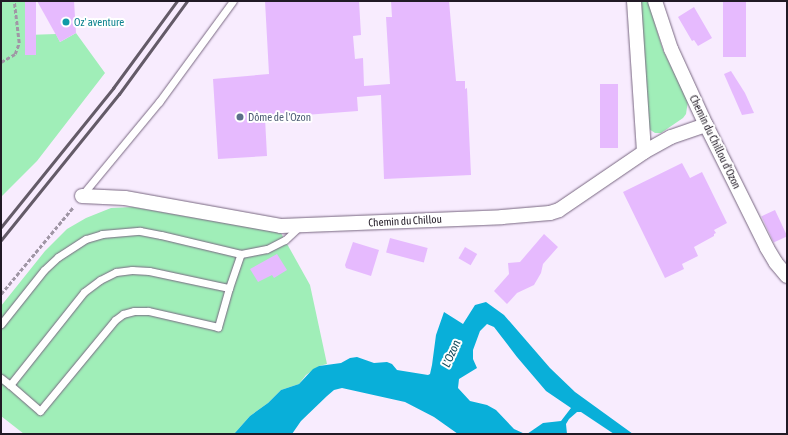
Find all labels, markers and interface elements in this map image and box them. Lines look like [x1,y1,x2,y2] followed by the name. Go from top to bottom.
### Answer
[74,15,124,29] place label: Oz' aventure
[61,17,71,27] marker: Oz' aventure
[687,93,743,191] street label: Chemin du Chillou d'Ozon
[248,110,311,124] place label: Dôme de l'Ozon
[235,112,245,122] marker: Dôme de l'Ozon
[368,212,442,230] street label: Chemin du Chillou
[440,338,464,370] water label: L'Ozon

